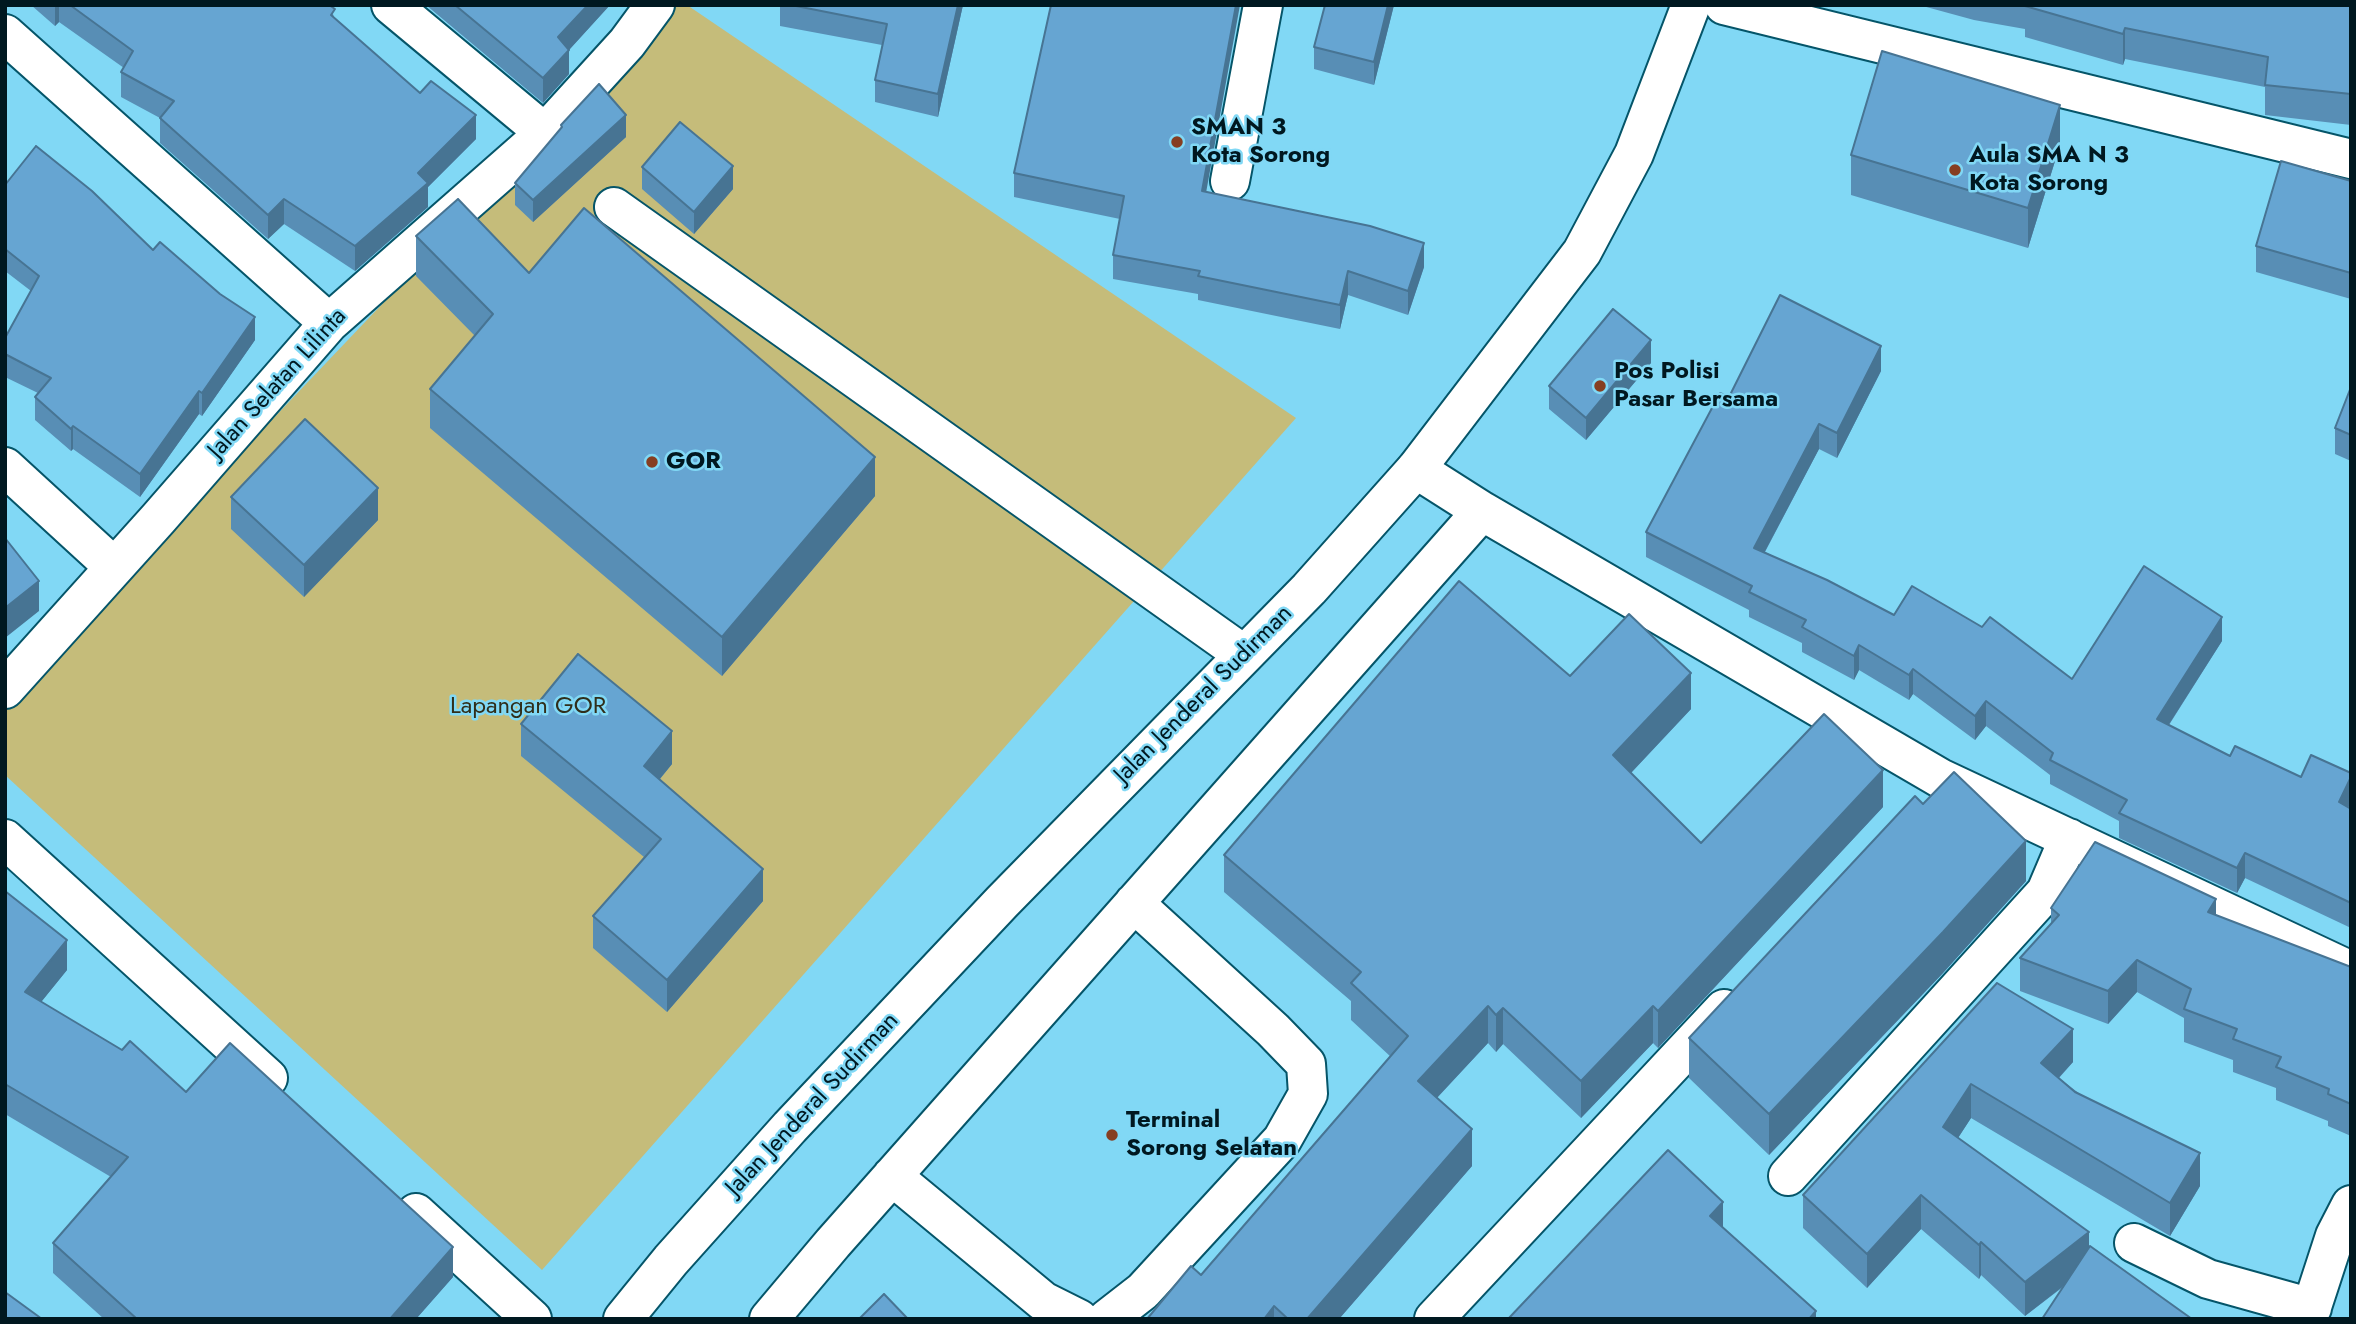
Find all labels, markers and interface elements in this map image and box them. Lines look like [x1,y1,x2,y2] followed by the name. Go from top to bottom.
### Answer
[1191,114,1330,170] place label: SMAN 3 Kota Sorong
[1169,134,1185,150] marker: SMAN 3 Kota Sorong
[1969,142,2129,198] place label: Aula SMA N 3 Kota Sorong
[1947,162,1963,178] marker: Aula SMA N 3 Kota Sorong
[203,303,353,465] street label: Jalan Selatan Lilinta
[1614,358,1778,414] place label: Pos Polisi Pasar Bersama
[1592,378,1608,394] marker: Pos Polisi Pasar Bersama
[666,448,721,476] place label: GOR
[644,454,660,470] marker: GOR
[1109,600,1299,790] street label: Jalan Jenderal Sudirman
[450,693,606,721] park label: Lapangan GOR
[721,1007,905,1203] street label: Jalan Jenderal Sudirman
[1126,1107,1297,1163] place label: Terminal Sorong Selatan
[1104,1127,1120,1143] marker: Terminal Sorong Selatan

